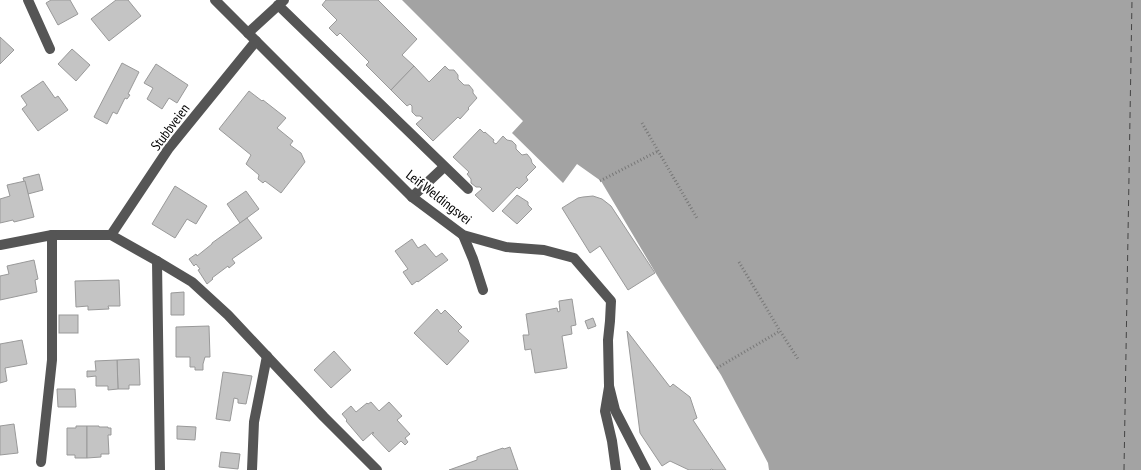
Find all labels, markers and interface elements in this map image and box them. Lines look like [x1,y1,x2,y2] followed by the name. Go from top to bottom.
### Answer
[147,100,193,154] street label: Stubbveien
[402,166,476,228] street label: Leif Weldingsvei

